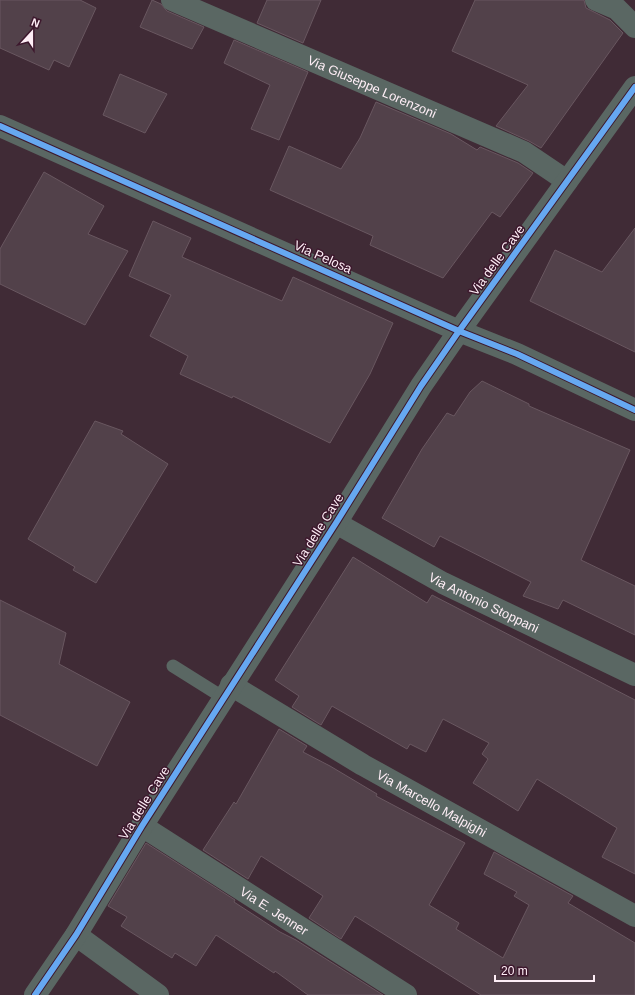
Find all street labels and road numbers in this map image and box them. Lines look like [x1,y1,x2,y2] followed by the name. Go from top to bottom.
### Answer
[306,52,439,121] street label: Via Giuseppe Lorenzoni
[466,222,528,298] street label: Via delle Cave
[292,238,355,277] street label: Via Pelosa
[289,491,347,569] street label: Via delle Cave
[426,569,542,635] street label: Via Antonio Stoppani
[115,764,173,842] street label: Via delle Cave
[374,767,489,840] street label: Via Marcello Malpighi
[237,883,312,938] street label: Via E. Jenner

